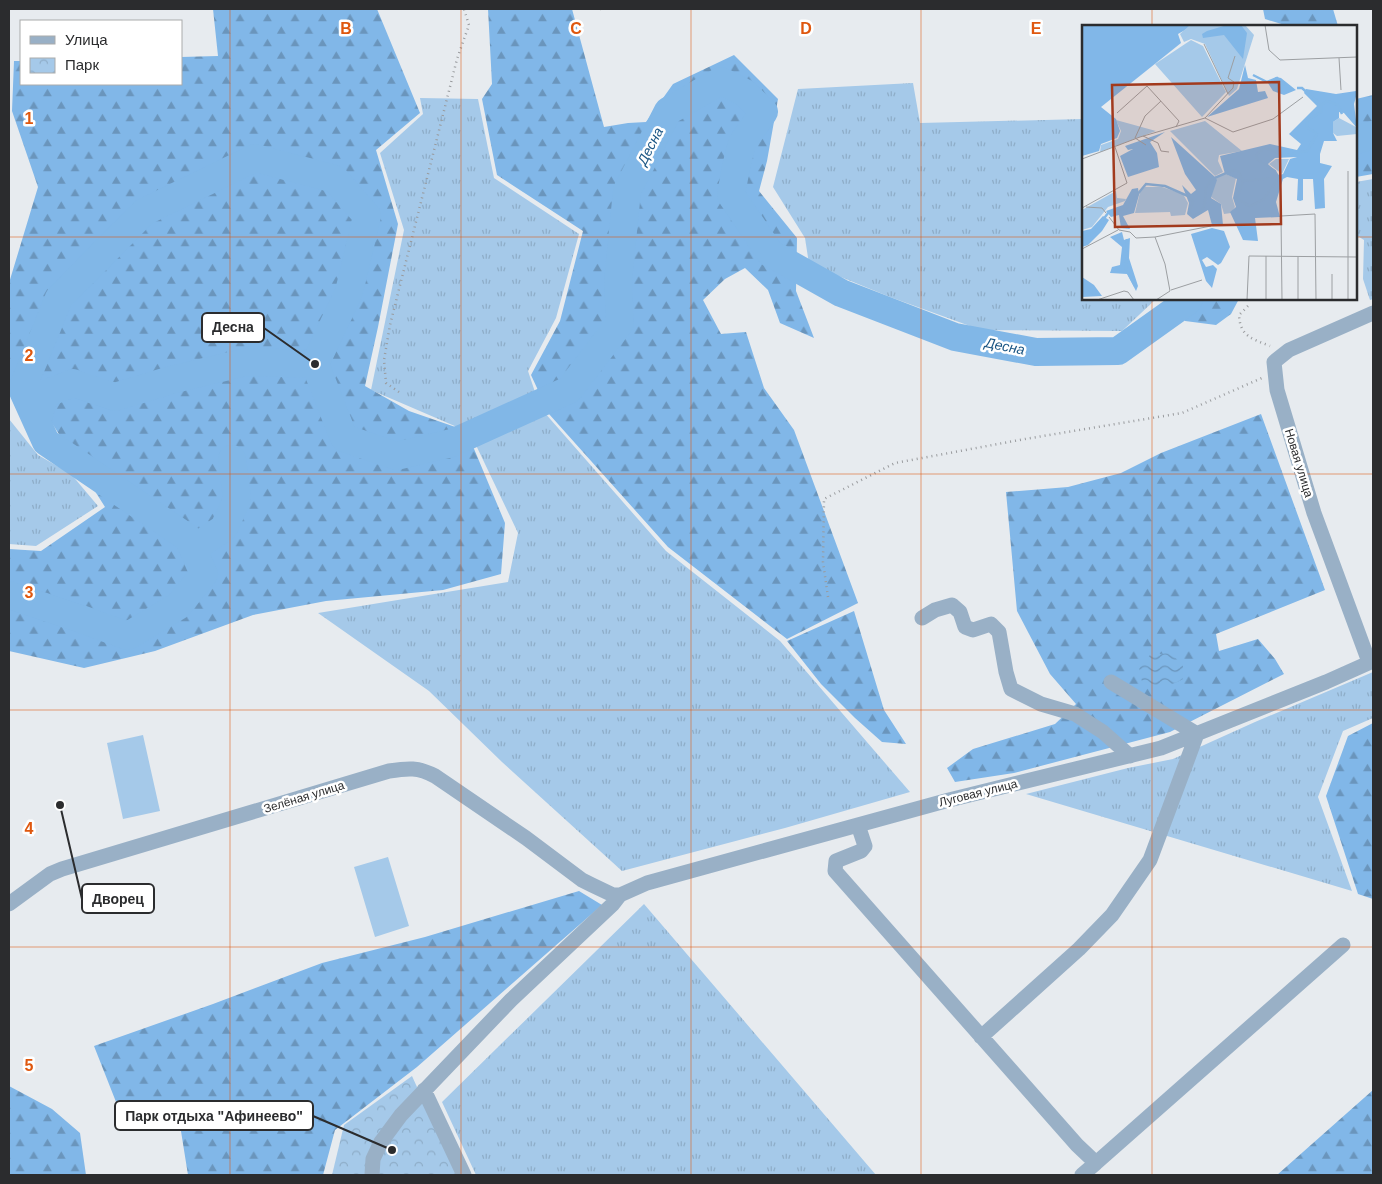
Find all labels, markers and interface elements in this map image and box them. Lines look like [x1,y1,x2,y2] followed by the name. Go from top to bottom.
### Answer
[20,20,182,85] legend
[340,20,352,37] text: B
[570,20,582,37] text: C
[800,20,812,37] text: D
[1031,20,1042,37] text: E
[1082,25,1357,300] inset map
[65,31,108,48] text: Улица
[65,56,99,73] text: Парк
[25,110,34,127] text: 1
[633,124,666,169] water label: Десна
[202,313,264,342] callout: Десна
[212,319,254,335] text: Десна
[982,334,1026,358] water label: Десна
[25,347,34,364] text: 2
[1282,427,1316,499] street label: Новая улица
[25,584,34,601] text: 3
[937,776,1019,810] street label: Луговая улица
[262,778,346,816] street label: Зелёная улица
[25,820,34,837] text: 4
[82,884,154,913] callout: Дворец
[92,891,144,907] text: Дворец
[25,1057,34,1074] text: 5
[115,1101,313,1130] callout: Парк отдыха "Афинеево"
[125,1108,303,1124] text: Парк отдыха "Афинеево"

